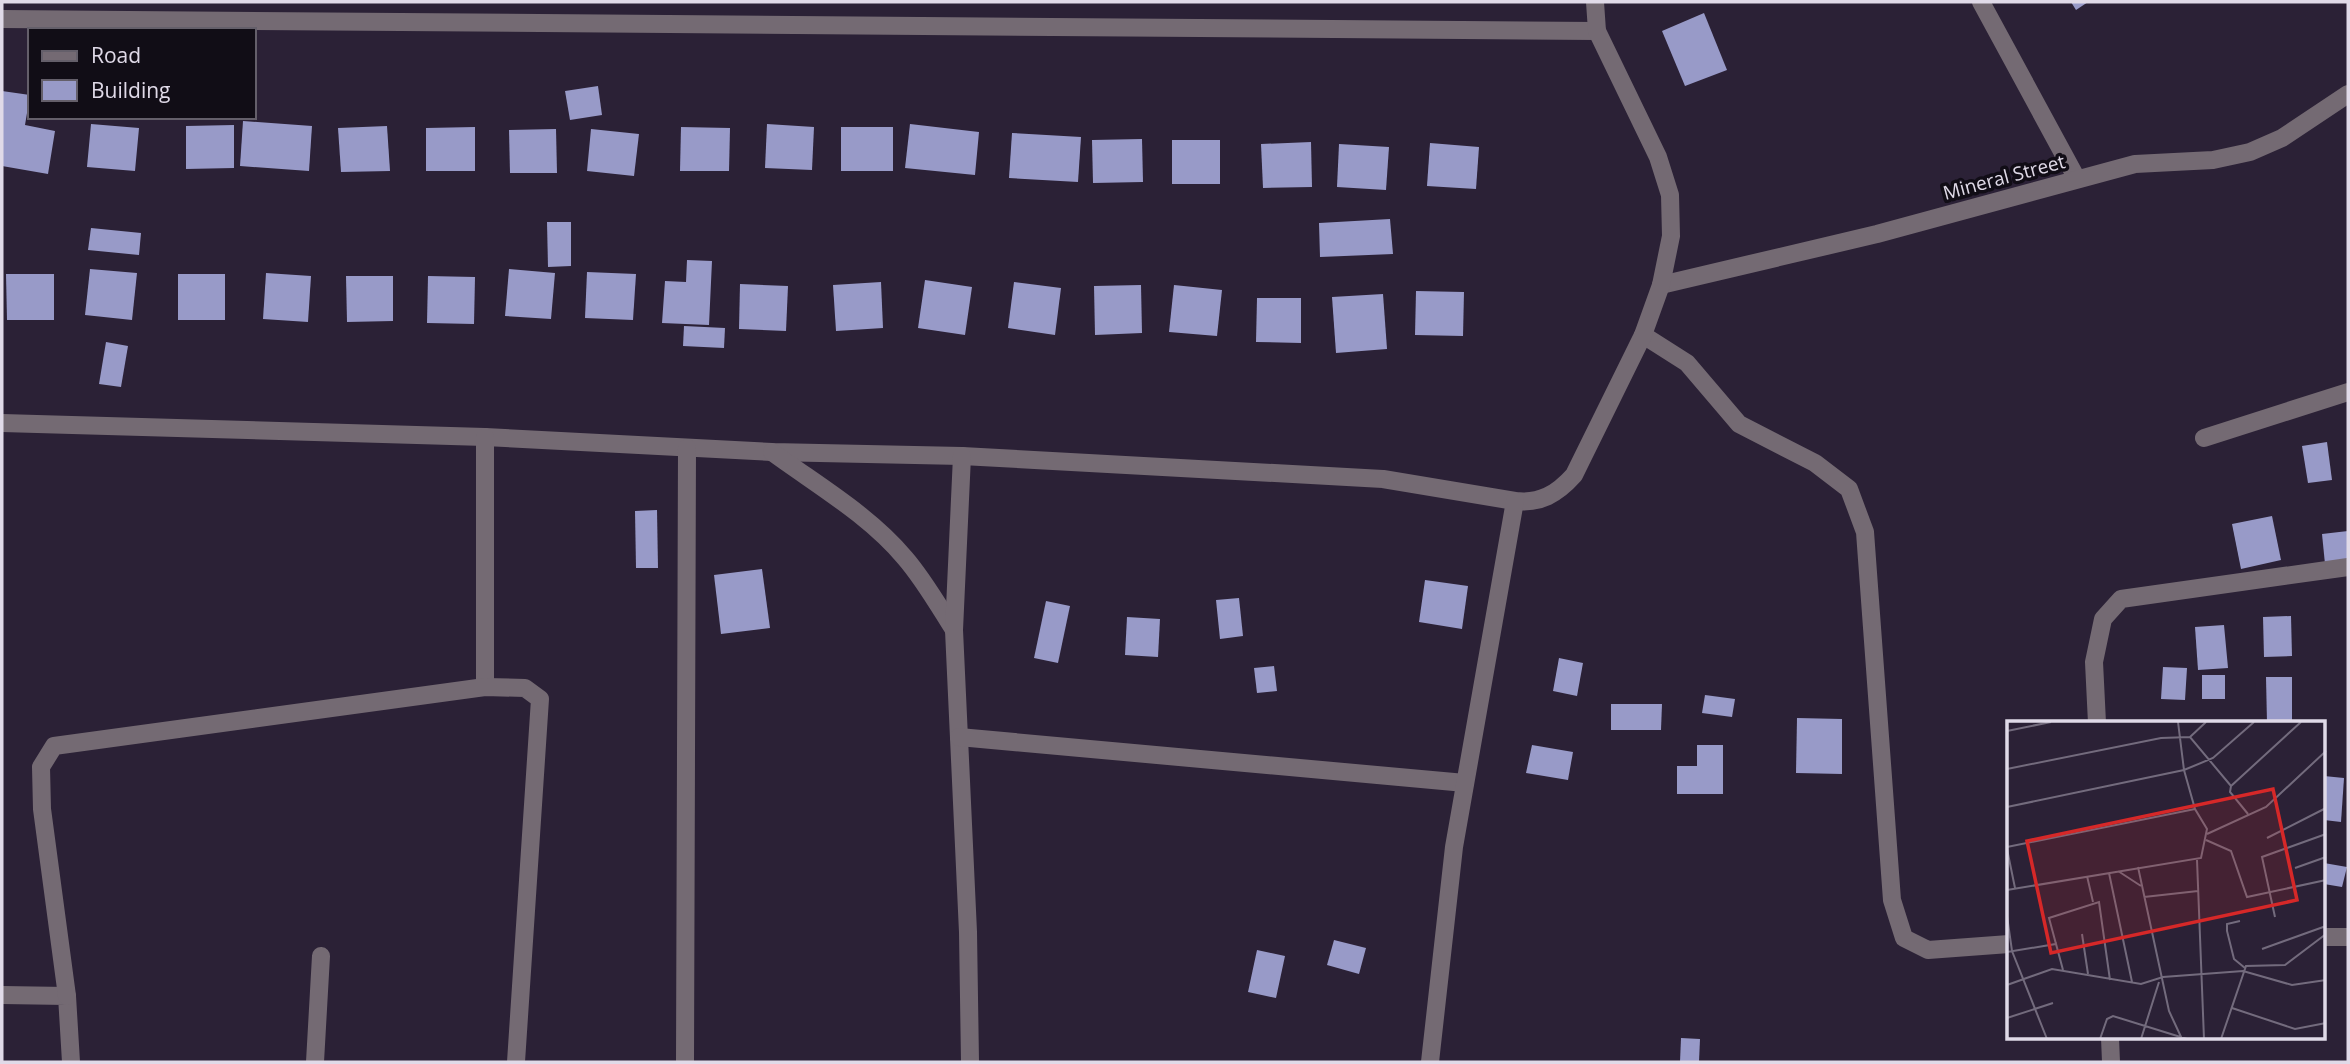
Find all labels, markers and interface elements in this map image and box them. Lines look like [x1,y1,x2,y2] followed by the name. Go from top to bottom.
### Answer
[28,28,256,119] legend
[91,41,141,69] text: Road
[91,76,170,104] text: Building
[1940,148,2068,206] street label: Mineral Street
[2007,721,2326,1040] inset map

